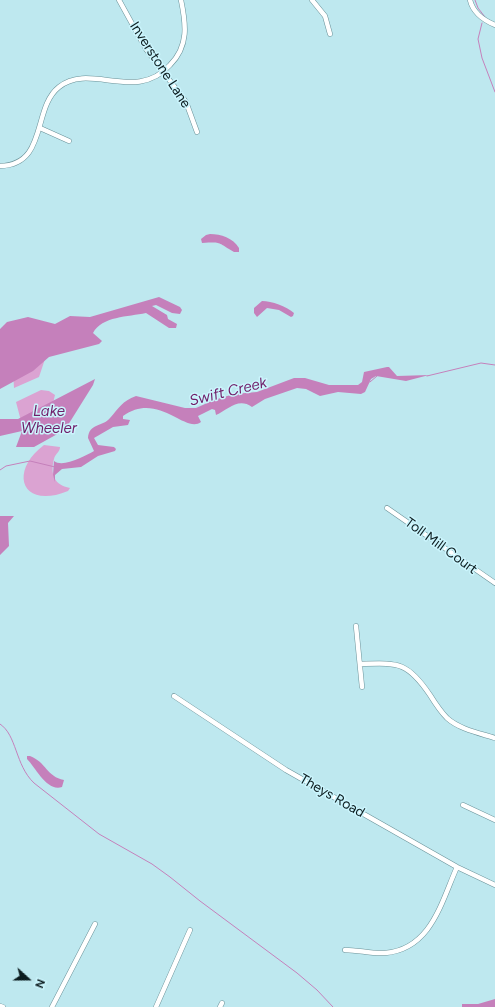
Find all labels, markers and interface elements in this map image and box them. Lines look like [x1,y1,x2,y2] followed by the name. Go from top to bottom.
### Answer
[126,19,194,111] street label: Inverstone Lane
[187,374,269,410] water label: Swift Creek
[21,403,77,438] water label: Lake Wheeler
[402,514,480,578] street label: Toll Mill Court
[296,771,368,821] street label: Theys Road
[8,959,48,999] north arrow
[32,977,47,990] text: N

